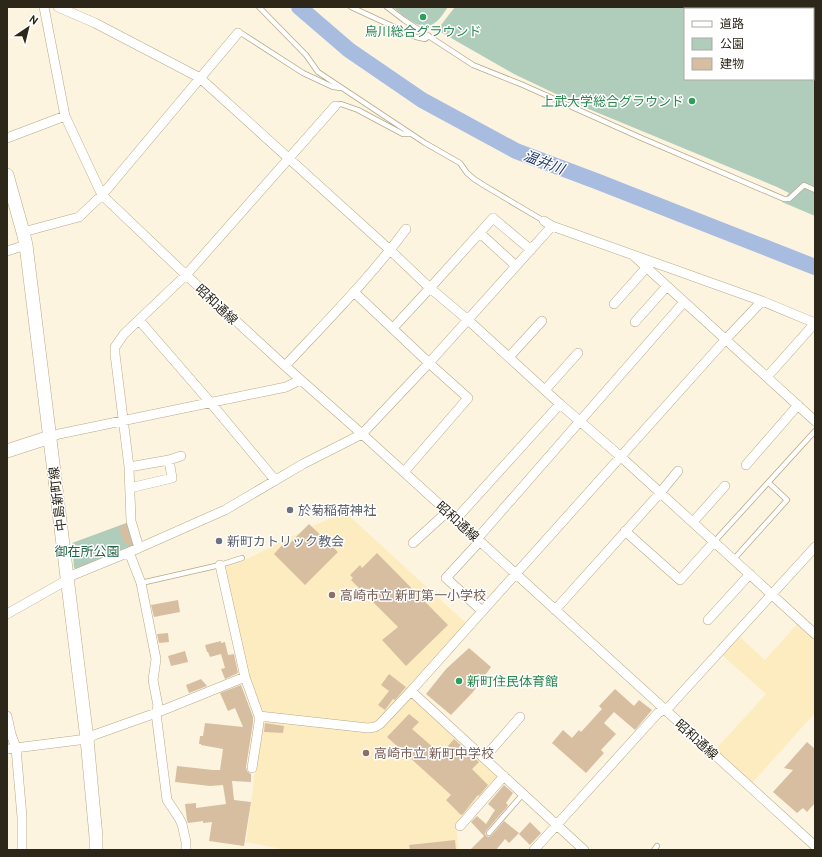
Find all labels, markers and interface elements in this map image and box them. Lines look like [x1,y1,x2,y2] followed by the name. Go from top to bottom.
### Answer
[8,8,48,48] north arrow
[684,8,814,80] legend
[418,12,428,22] marker: 烏川総合グラウンド
[26,13,40,29] text: N
[720,17,744,33] text: 道路
[364,24,482,41] place label: 烏川総合グラウンド
[720,37,744,53] text: 公園
[720,57,744,73] text: 建物
[541,94,684,111] place label: 上武大学総合グラウンド
[687,96,697,106] marker: 上武大学総合グラウンド
[521,148,568,180] water label: 温井川
[191,281,241,329] street label: 昭和通線
[46,466,71,532] street label: 中島新町線
[432,498,482,546] street label: 昭和通線
[298,503,376,520] place label: 於菊稲荷神社
[285,505,295,515] marker: 於菊稲荷神社
[227,534,344,551] place label: 新町カトリック教会
[214,536,224,546] marker: 新町カトリック教会
[54,545,120,561] park label: 御在所公園
[340,588,486,605] place label: 高崎市立 新町第一小学校
[327,590,337,600] marker: 高崎市立 新町第一小学校
[467,675,558,691] place label: 新町住民体育館
[454,676,464,686] marker: 新町住民体育館
[671,716,721,764] street label: 昭和通線
[374,746,494,763] place label: 高崎市立 新町中学校
[361,748,371,758] marker: 高崎市立 新町中学校

